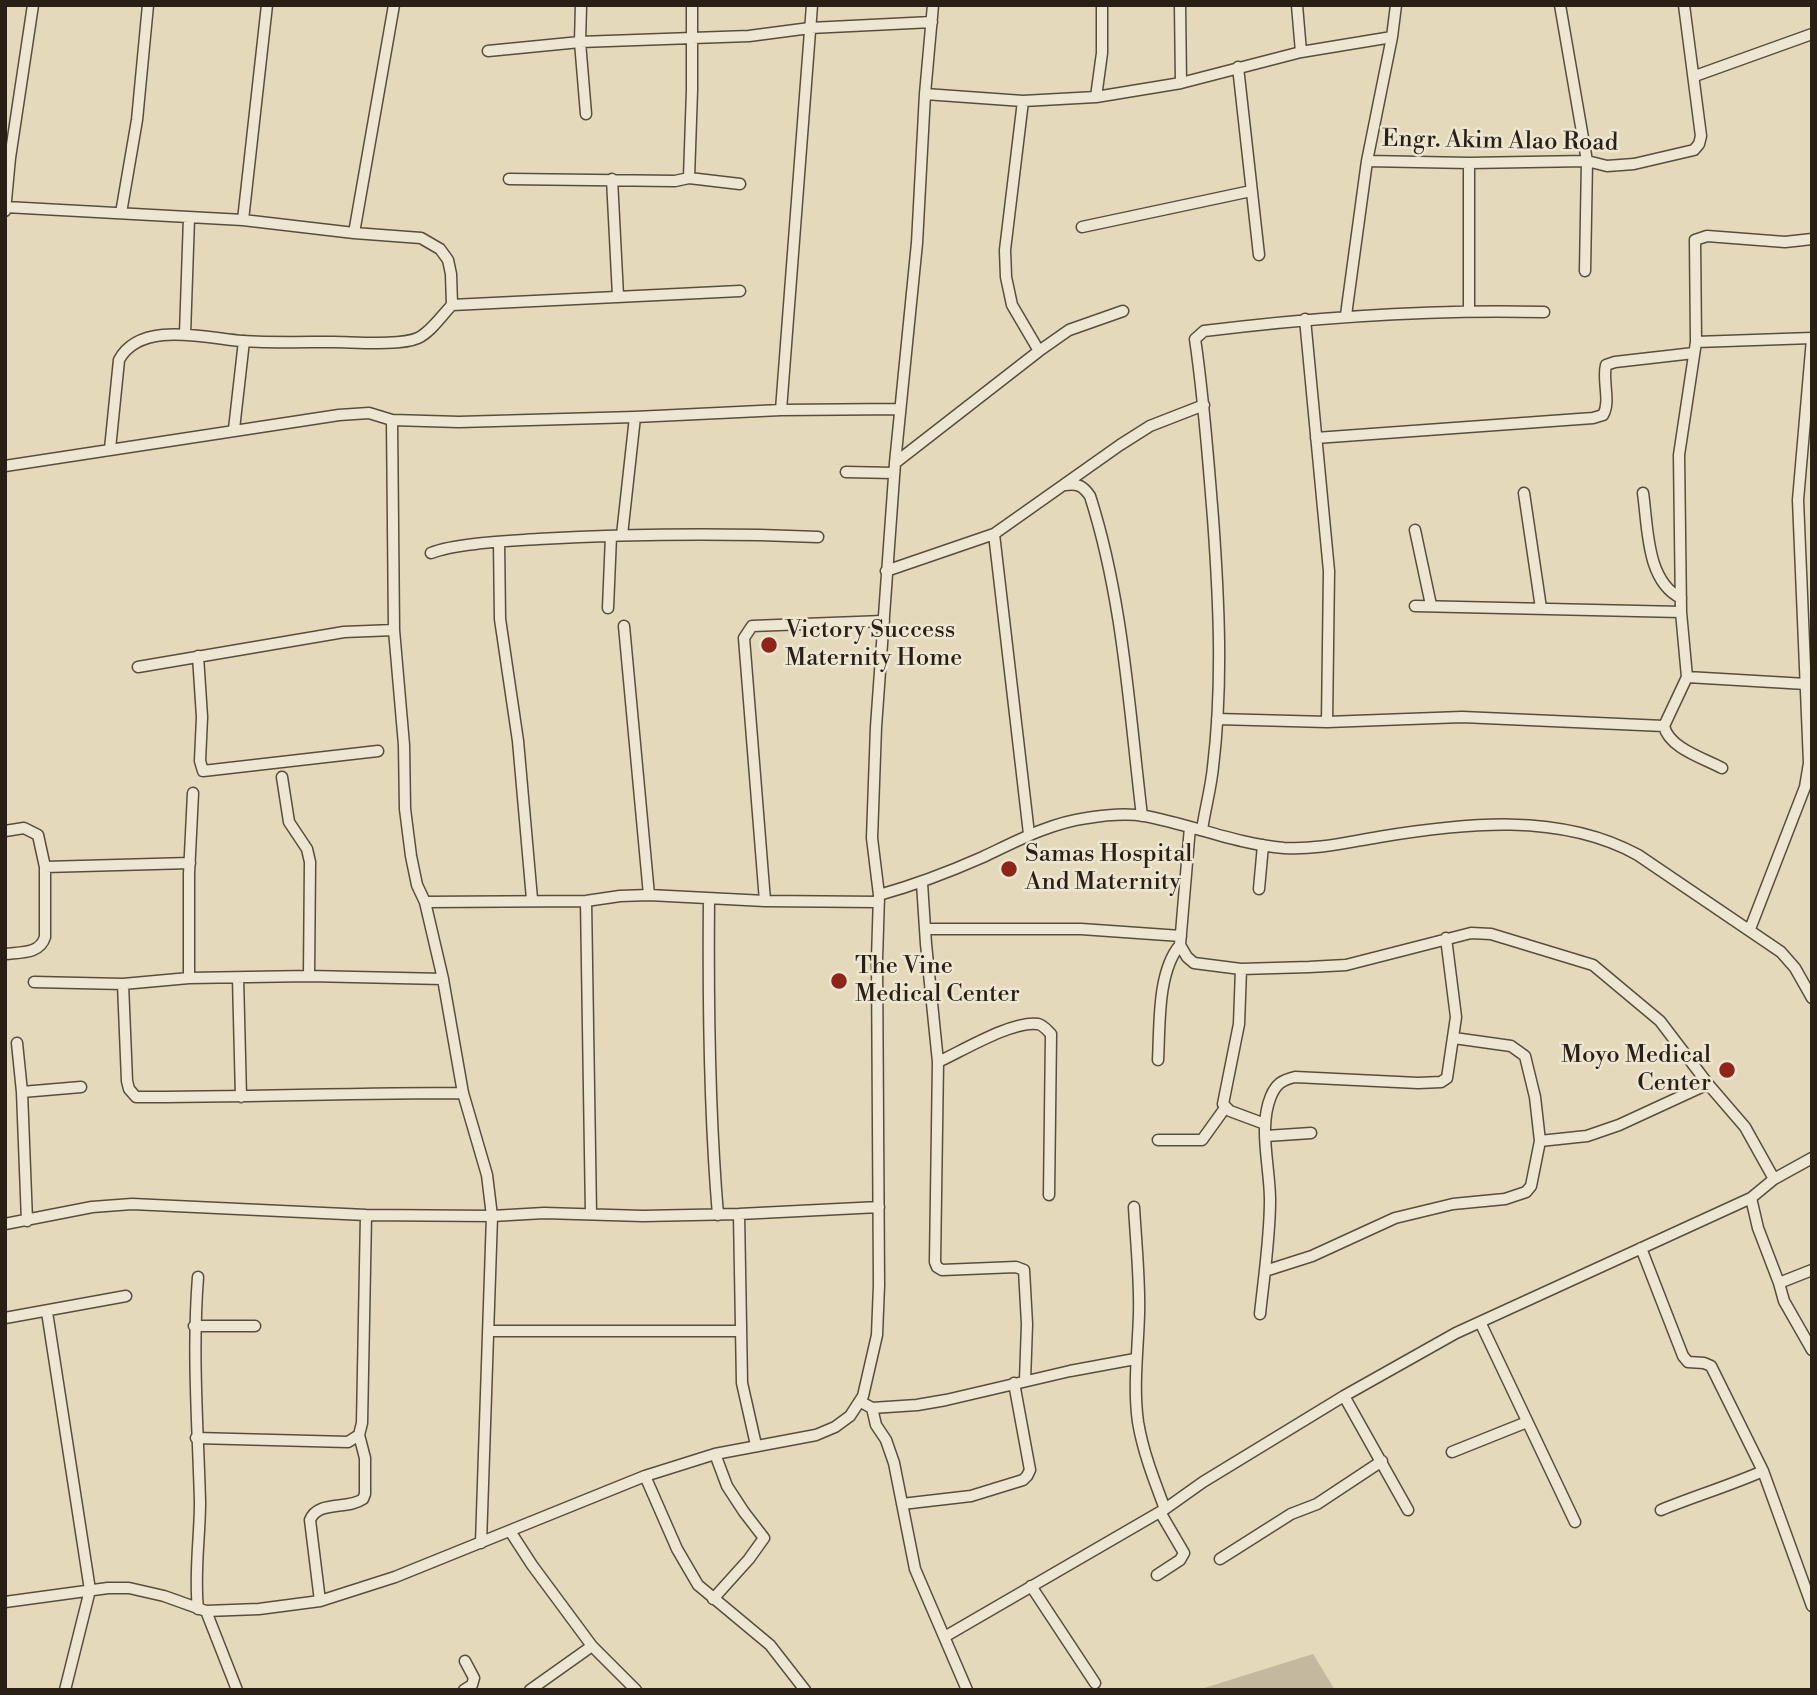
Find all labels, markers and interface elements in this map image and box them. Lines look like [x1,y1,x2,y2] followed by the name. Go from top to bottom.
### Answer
[1382,126,1618,158] street label: Engr. Akim Alao Road
[785,617,962,673] place label: Victory Success Maternity Home
[759,635,779,655] marker: Victory Success Maternity Home
[1025,841,1192,897] place label: Samas Hospital And Maternity
[999,859,1019,879] marker: Samas Hospital And Maternity
[855,953,1020,1009] place label: The Vine Medical Center
[829,971,849,991] marker: The Vine Medical Center
[1561,1042,1711,1098] place label: Moyo Medical Center
[1717,1060,1737,1080] marker: Moyo Medical Center

